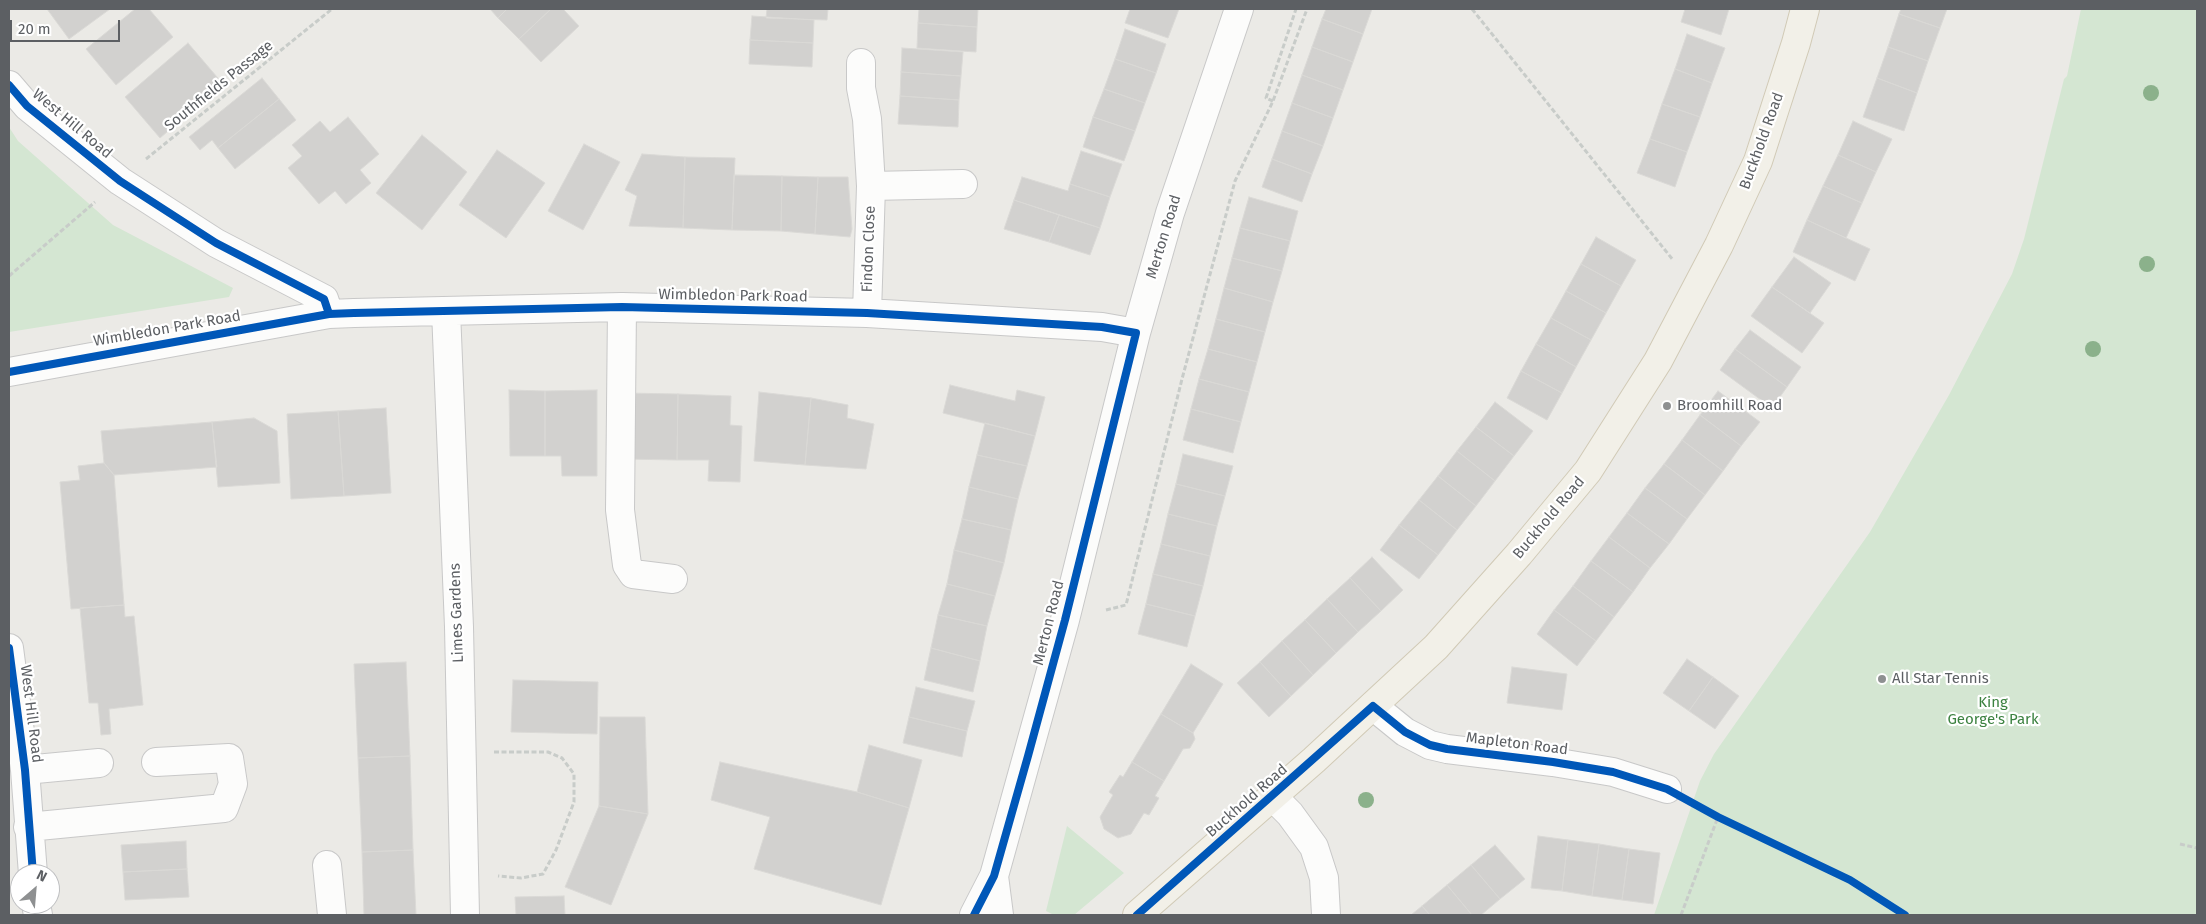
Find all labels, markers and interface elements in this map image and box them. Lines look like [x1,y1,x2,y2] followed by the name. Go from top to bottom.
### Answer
[12,10,122,42] scale bar
[18,20,51,38] text: 20 m
[161,37,277,135] street label: Southfields Passage
[28,85,116,163] street label: West Hill Road
[1736,90,1788,192] street label: Buckhold Road
[1143,193,1185,281] street label: Merton Road
[858,205,880,293] street label: Findon Close
[658,286,808,306] street label: Wimbledon Park Road
[92,307,242,351] street label: Wimbledon Park Road
[1677,397,1782,415] place label: Broomhill Road
[1661,400,1673,412] marker: Broomhill Road
[1509,473,1589,563] street label: Buckhold Road
[446,563,468,663] street label: Limes Gardens
[1030,579,1068,667] street label: Merton Road
[16,664,46,764] street label: West Hill Road
[1892,670,1989,688] place label: All Star Tennis
[1876,673,1888,685] marker: All Star Tennis
[1947,694,2039,729] park label: King George's Park
[1465,729,1569,759] street label: Mapleton Road
[1203,761,1291,841] street label: Buckhold Road
[10,864,60,914] north arrow
[34,866,50,886] text: N

